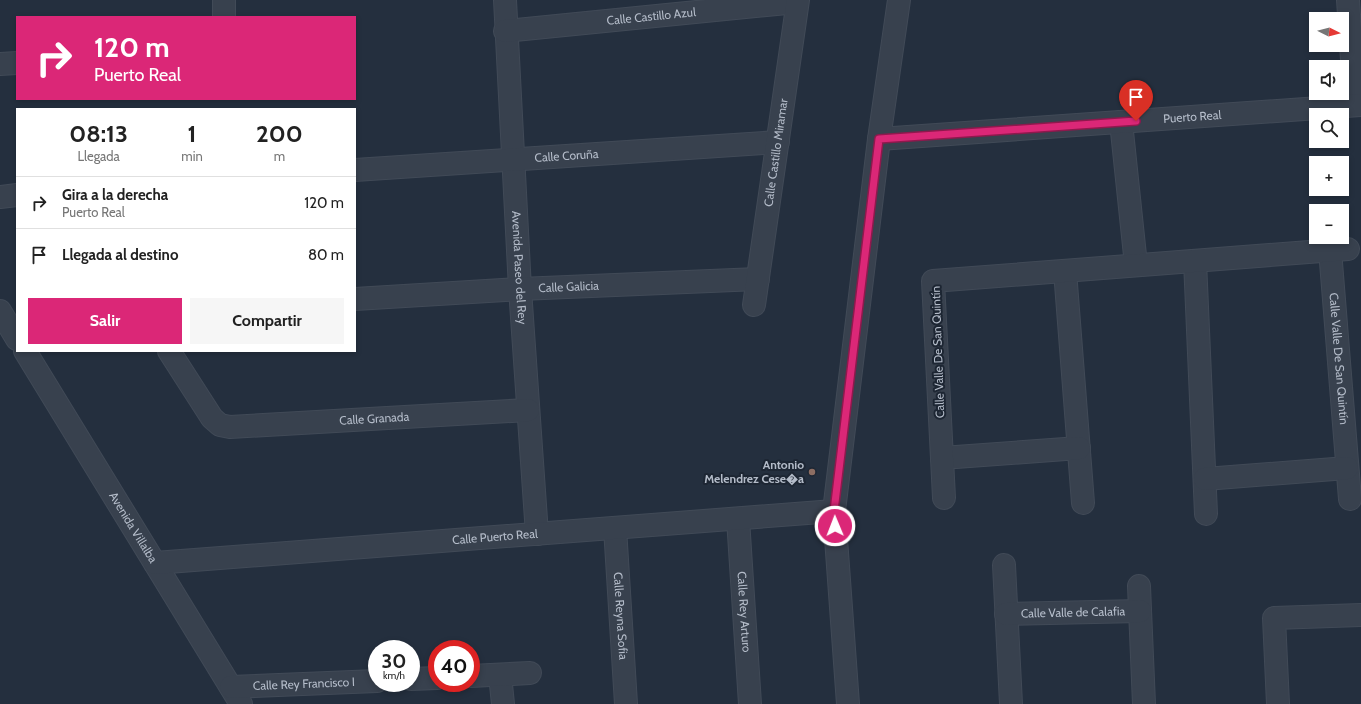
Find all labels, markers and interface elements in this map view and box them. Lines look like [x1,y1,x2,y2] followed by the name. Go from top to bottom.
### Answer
[606,4,697,28] street label: Calle Castillo Azul
[1309,12,1349,52] north arrow
[1309,12,1349,244] map controls
[94,30,170,64] text: 120 m
[28,32,80,84] icon: right
[1309,60,1349,100] button: sound
[94,64,181,86] text: Puerto Real
[1119,80,1153,121] pin
[1125,86,1147,108] icon: arrive
[760,97,791,208] street label: Calle Castillo Miramar
[1163,107,1222,126] street label: Puerto Real
[1309,108,1349,148] button: search
[69,119,128,148] text: 08:13
[188,119,196,148] text: 1
[256,119,303,148] text: 200
[534,146,599,165] street label: Calle Coruña
[77,148,120,164] text: Llegada
[181,148,203,164] text: min
[274,148,285,164] text: m
[1309,156,1349,196] button: +
[62,186,168,204] text: Gira a la derecha
[28,192,50,214] icon: right
[304,194,344,212] text: 120 m
[62,204,125,220] text: Puerto Real
[1309,204,1349,244] button: −
[509,210,530,325] street label: Avenida Paseo del Rey
[28,244,50,266] icon: arrive
[62,246,178,264] text: Llegada al destino
[308,246,344,264] text: 80 m
[538,278,599,295] street label: Calle Galicia
[928,285,947,418] street label: Calle Valle De San Quintín
[1326,292,1352,425] street label: Calle Valle De San Quintín
[28,298,182,344] button: Salir
[190,298,344,344] button: Compartir
[339,409,410,428] street label: Calle Granada
[704,457,804,486] place label: Antonio Melendrez Cese�a
[807,467,817,477] marker: Antonio Melendrez Cese�a
[106,489,161,566] street label: Avenida Villalba
[814,505,856,547] position arrow
[452,526,538,547] street label: Calle Puerto Real
[611,571,631,660] street label: Calle Reyna Sofia
[734,571,755,653] street label: Calle Rey Arturo
[1021,603,1126,621] street label: Calle Valle de Calafia
[428,640,480,692] speed limit sign: 40
[382,649,406,673] text: 30
[383,669,405,682] text: km/h
[253,674,355,693] street label: Calle Rey Francisco I

